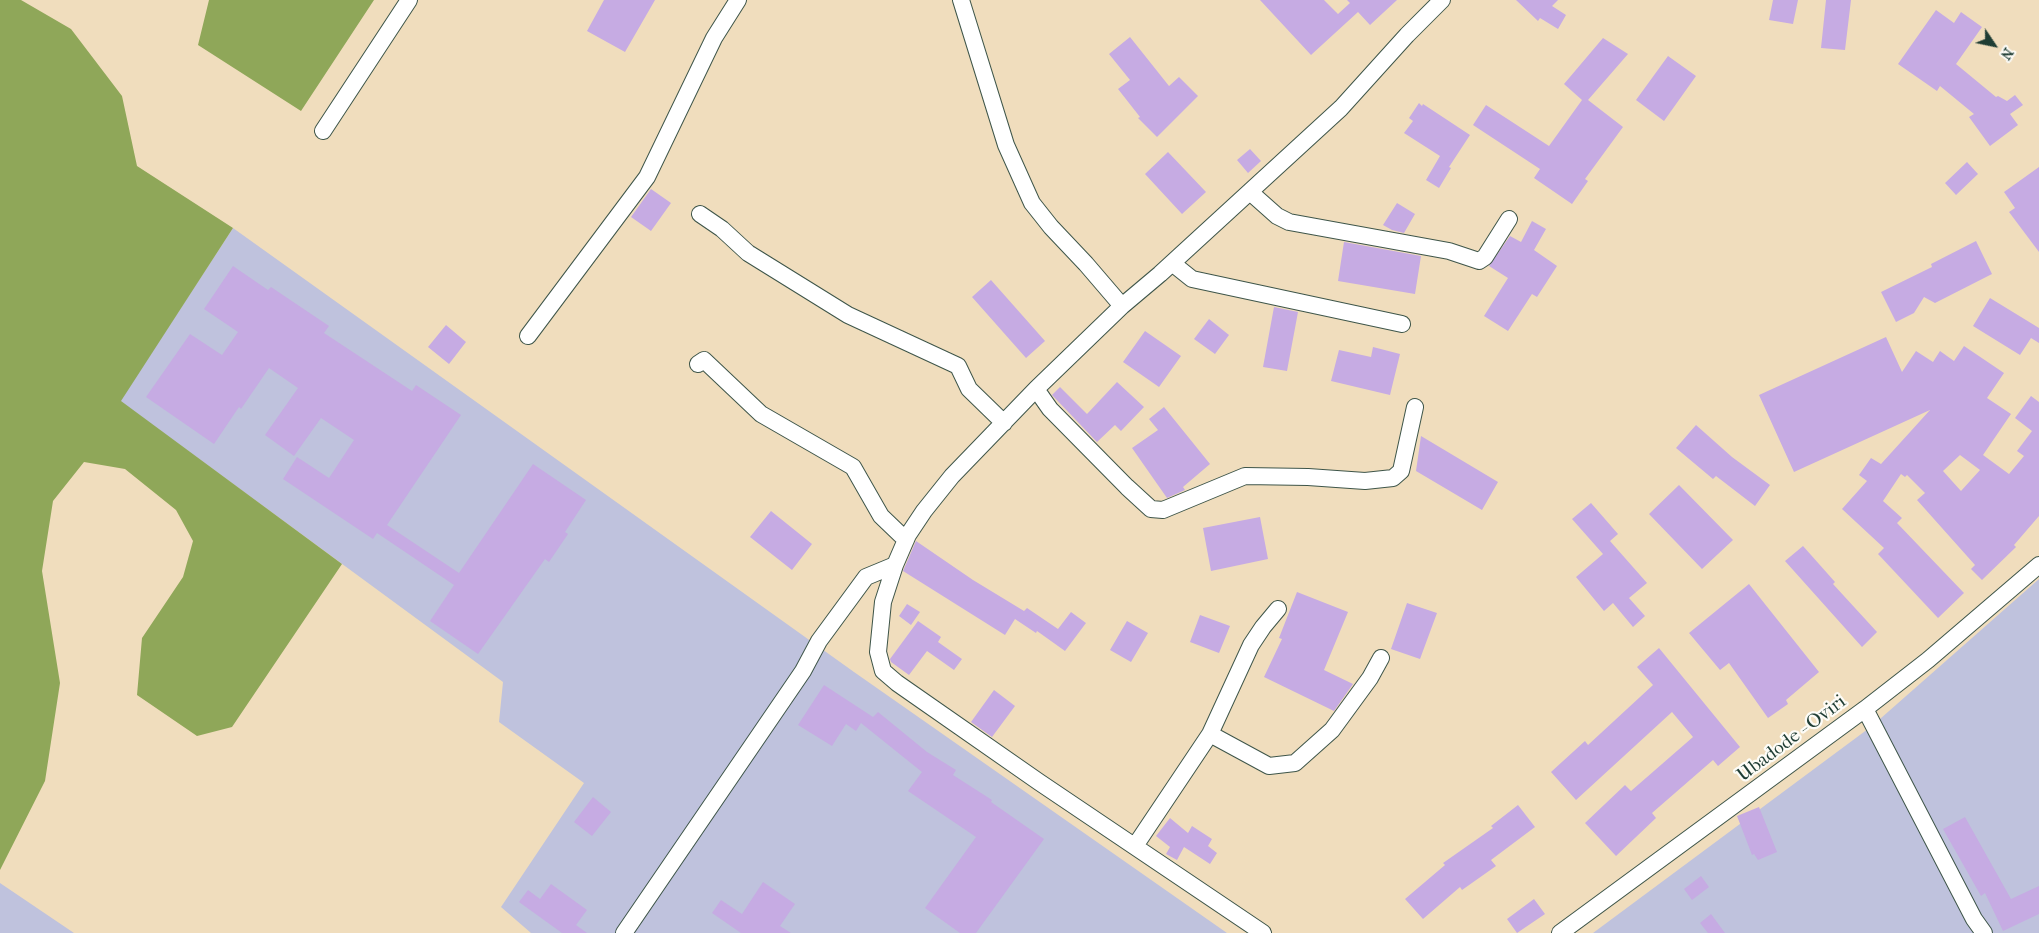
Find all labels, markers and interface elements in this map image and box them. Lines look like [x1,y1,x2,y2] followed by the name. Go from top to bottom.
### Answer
[1969,20,2019,70] north arrow
[1997,45,2017,63] text: N
[1733,691,1851,787] street label: Ubadode - Oviri

